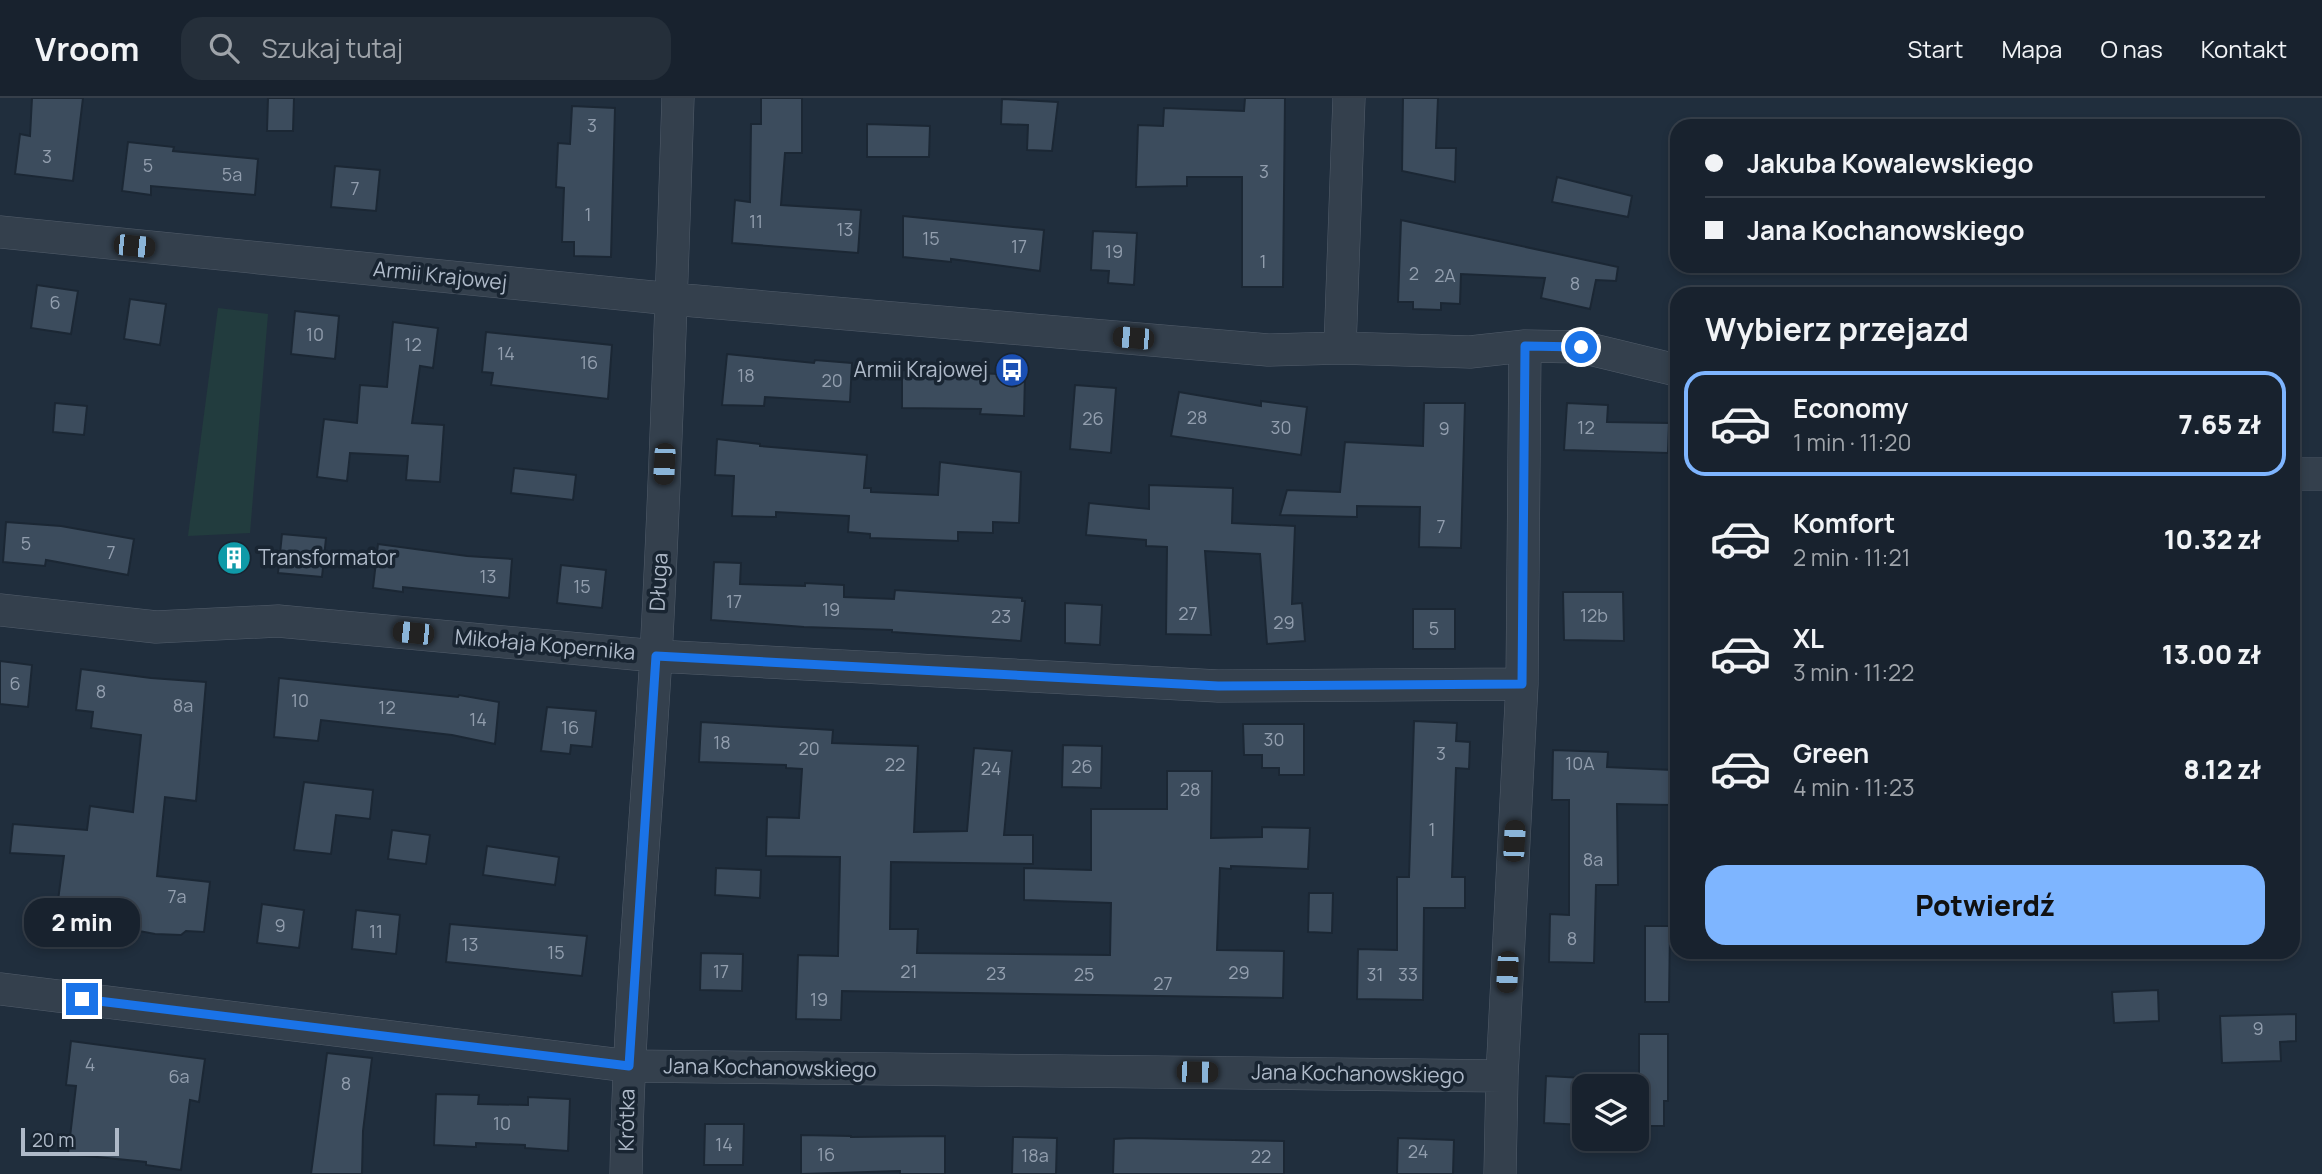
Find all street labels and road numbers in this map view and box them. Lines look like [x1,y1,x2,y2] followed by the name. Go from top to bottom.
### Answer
[372,254,508,296] street label: Armii Krajowej
[642,552,674,612] street label: Długa
[454,622,637,666] street label: Mikołaja Kopernika
[663,1051,877,1083] street label: Jana Kochanowskiego
[1251,1057,1465,1089] street label: Jana Kochanowskiego
[611,1088,641,1152] street label: Krótka

